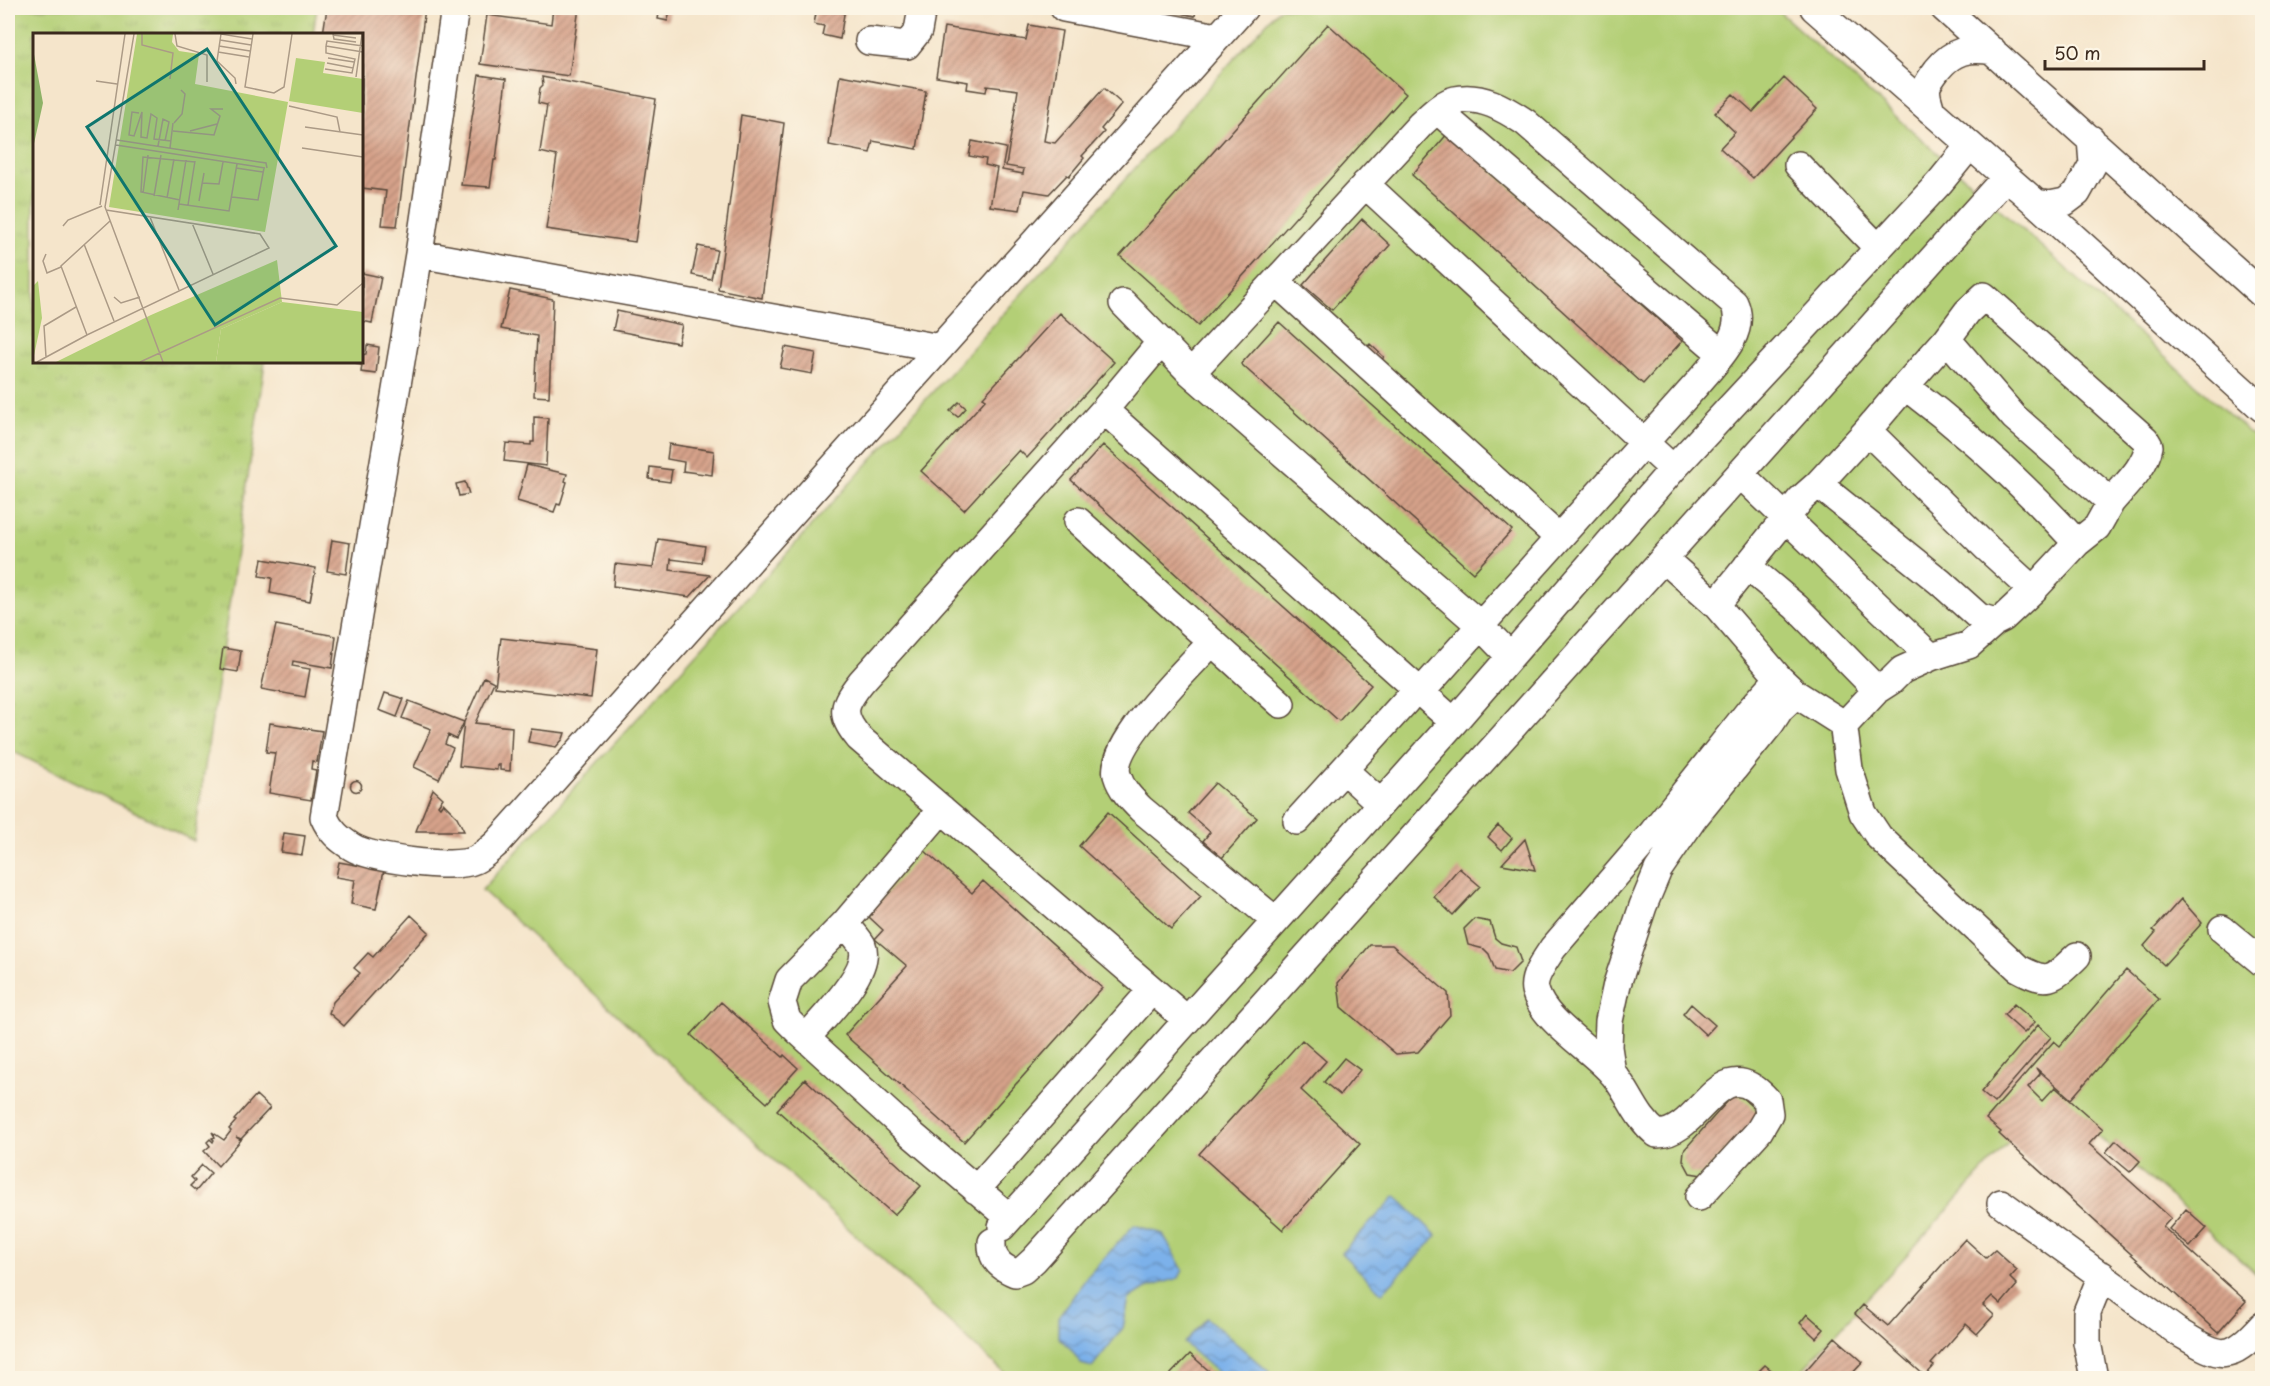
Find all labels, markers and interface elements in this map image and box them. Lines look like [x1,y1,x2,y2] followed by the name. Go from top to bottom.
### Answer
[33,33,363,363] inset map
[2045,33,2204,71] scale bar
[2054,39,2101,66] text: 50 m

